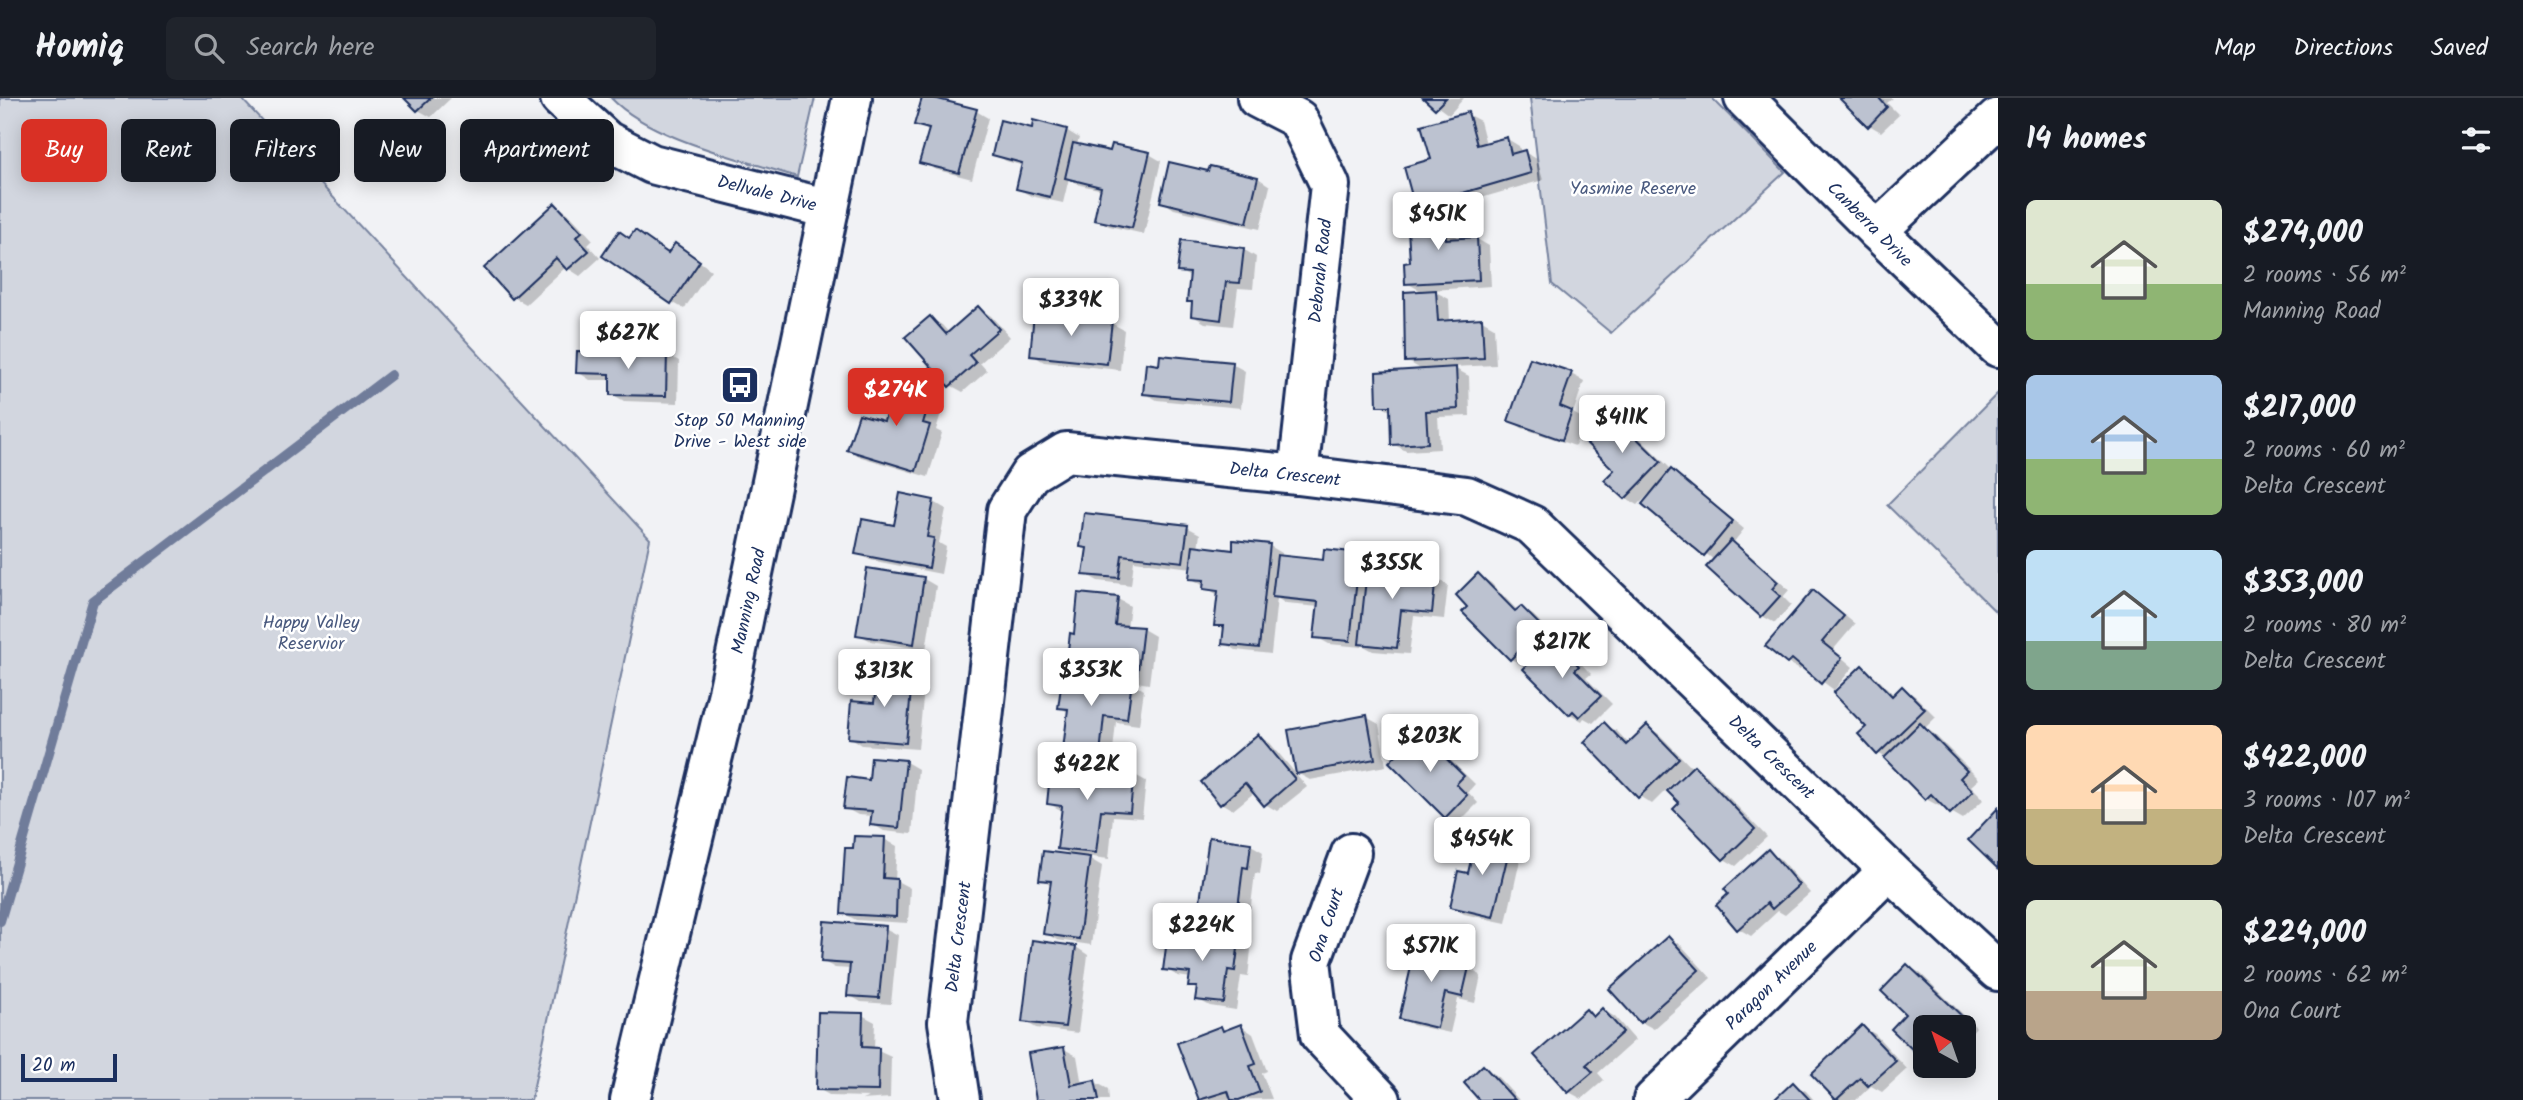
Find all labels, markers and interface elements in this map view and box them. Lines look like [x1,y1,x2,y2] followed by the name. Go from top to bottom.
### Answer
[166,17,656,80] search box
[35,22,124,75] text: Homiq
[246,27,374,69] text: Search here
[190,29,228,67] icon: search
[2214,29,2256,68] text: Map
[2294,29,2393,68] text: Directions
[2431,29,2488,68] text: Saved
[2026,116,2147,164] text: 14 homes
[21,119,107,182] chip: Buy
[121,119,216,182] chip: Rent
[230,119,340,182] chip: Filters
[354,119,446,182] chip: New
[460,119,614,182] chip: Apartment
[2457,121,2495,159] icon: filters
[714,168,820,221] street label: Dellvale Drive
[1570,175,1696,204] park label: Yasmine Reserve
[1819,175,1919,275] street label: Canberra Drive
[1389,192,1487,252] pin: $451K
[1409,197,1467,233] text: $451K
[2243,210,2363,258] text: $274,000
[1302,217,1341,325] street label: Deborah Road
[2082,228,2166,312] icon: home
[2243,258,2406,294] text: 2 rooms · 56 m²
[1022,278,1120,338] pin: $339K
[1039,283,1103,319] text: $339K
[2243,294,2380,330] text: Manning Road
[579,312,677,371] pin: $627K
[596,316,660,352] text: $627K
[719,364,761,406] bus stop icon: Stop 50 Manning Drive - West side
[847,368,945,428] pin: $274K
[864,373,928,409] text: $274K
[2243,385,2356,433] text: $217,000
[1573,396,1671,455] pin: $411K
[1595,400,1649,436] text: $411K
[2082,403,2166,487] icon: home
[673,407,807,457] place label: Stop 50 Manning Drive - West side
[2243,433,2405,469] text: 2 rooms · 60 m²
[1228,455,1343,496] street label: Delta Crescent
[2243,469,2386,505] text: Delta Crescent
[1343,542,1441,601] pin: $355K
[724,545,775,657] street label: Manning Road
[1360,546,1424,582] text: $355K
[2243,560,2363,608] text: $353,000
[2082,578,2166,662] icon: home
[2243,608,2406,644] text: 2 rooms · 80 m²
[263,609,360,659] park label: Happy Valley Reservior
[1513,620,1611,680] pin: $217K
[1533,625,1591,661] text: $217K
[2243,644,2386,680] text: Delta Crescent
[1042,648,1140,708] pin: $353K
[835,650,933,709] pin: $313K
[1059,653,1123,689] text: $353K
[854,654,914,690] text: $313K
[1721,709,1822,808] street label: Delta Crescent
[1381,714,1479,774] pin: $203K
[1397,719,1463,755] text: $203K
[2243,735,2366,783] text: $422,000
[1038,742,1136,802] pin: $422K
[1054,747,1120,783] text: $422K
[2082,753,2166,837] icon: home
[2243,783,2410,819] text: 3 rooms · 107 m²
[1433,818,1531,877] pin: $454K
[2243,819,2386,855] text: Delta Crescent
[1450,822,1514,858] text: $454K
[938,879,981,995] street label: Delta Crescent
[1302,883,1353,966] street label: Ona Court
[1153,904,1251,963] pin: $224K
[1169,908,1235,944] text: $224K
[2243,910,2366,958] text: $224,000
[1382,924,1480,984] pin: $571K
[2082,928,2166,1012] icon: home
[1403,929,1459,965] text: $571K
[1719,934,1825,1038] street label: Paragon Avenue
[2243,958,2407,994] text: 2 rooms · 62 m²
[2243,994,2341,1030] text: Ona Court
[1913,1015,1976,1078] north arrow
[1913,1015,1976,1078] map controls
[21,1051,117,1083] scale bar
[32,1051,75,1081] text: 20 m

